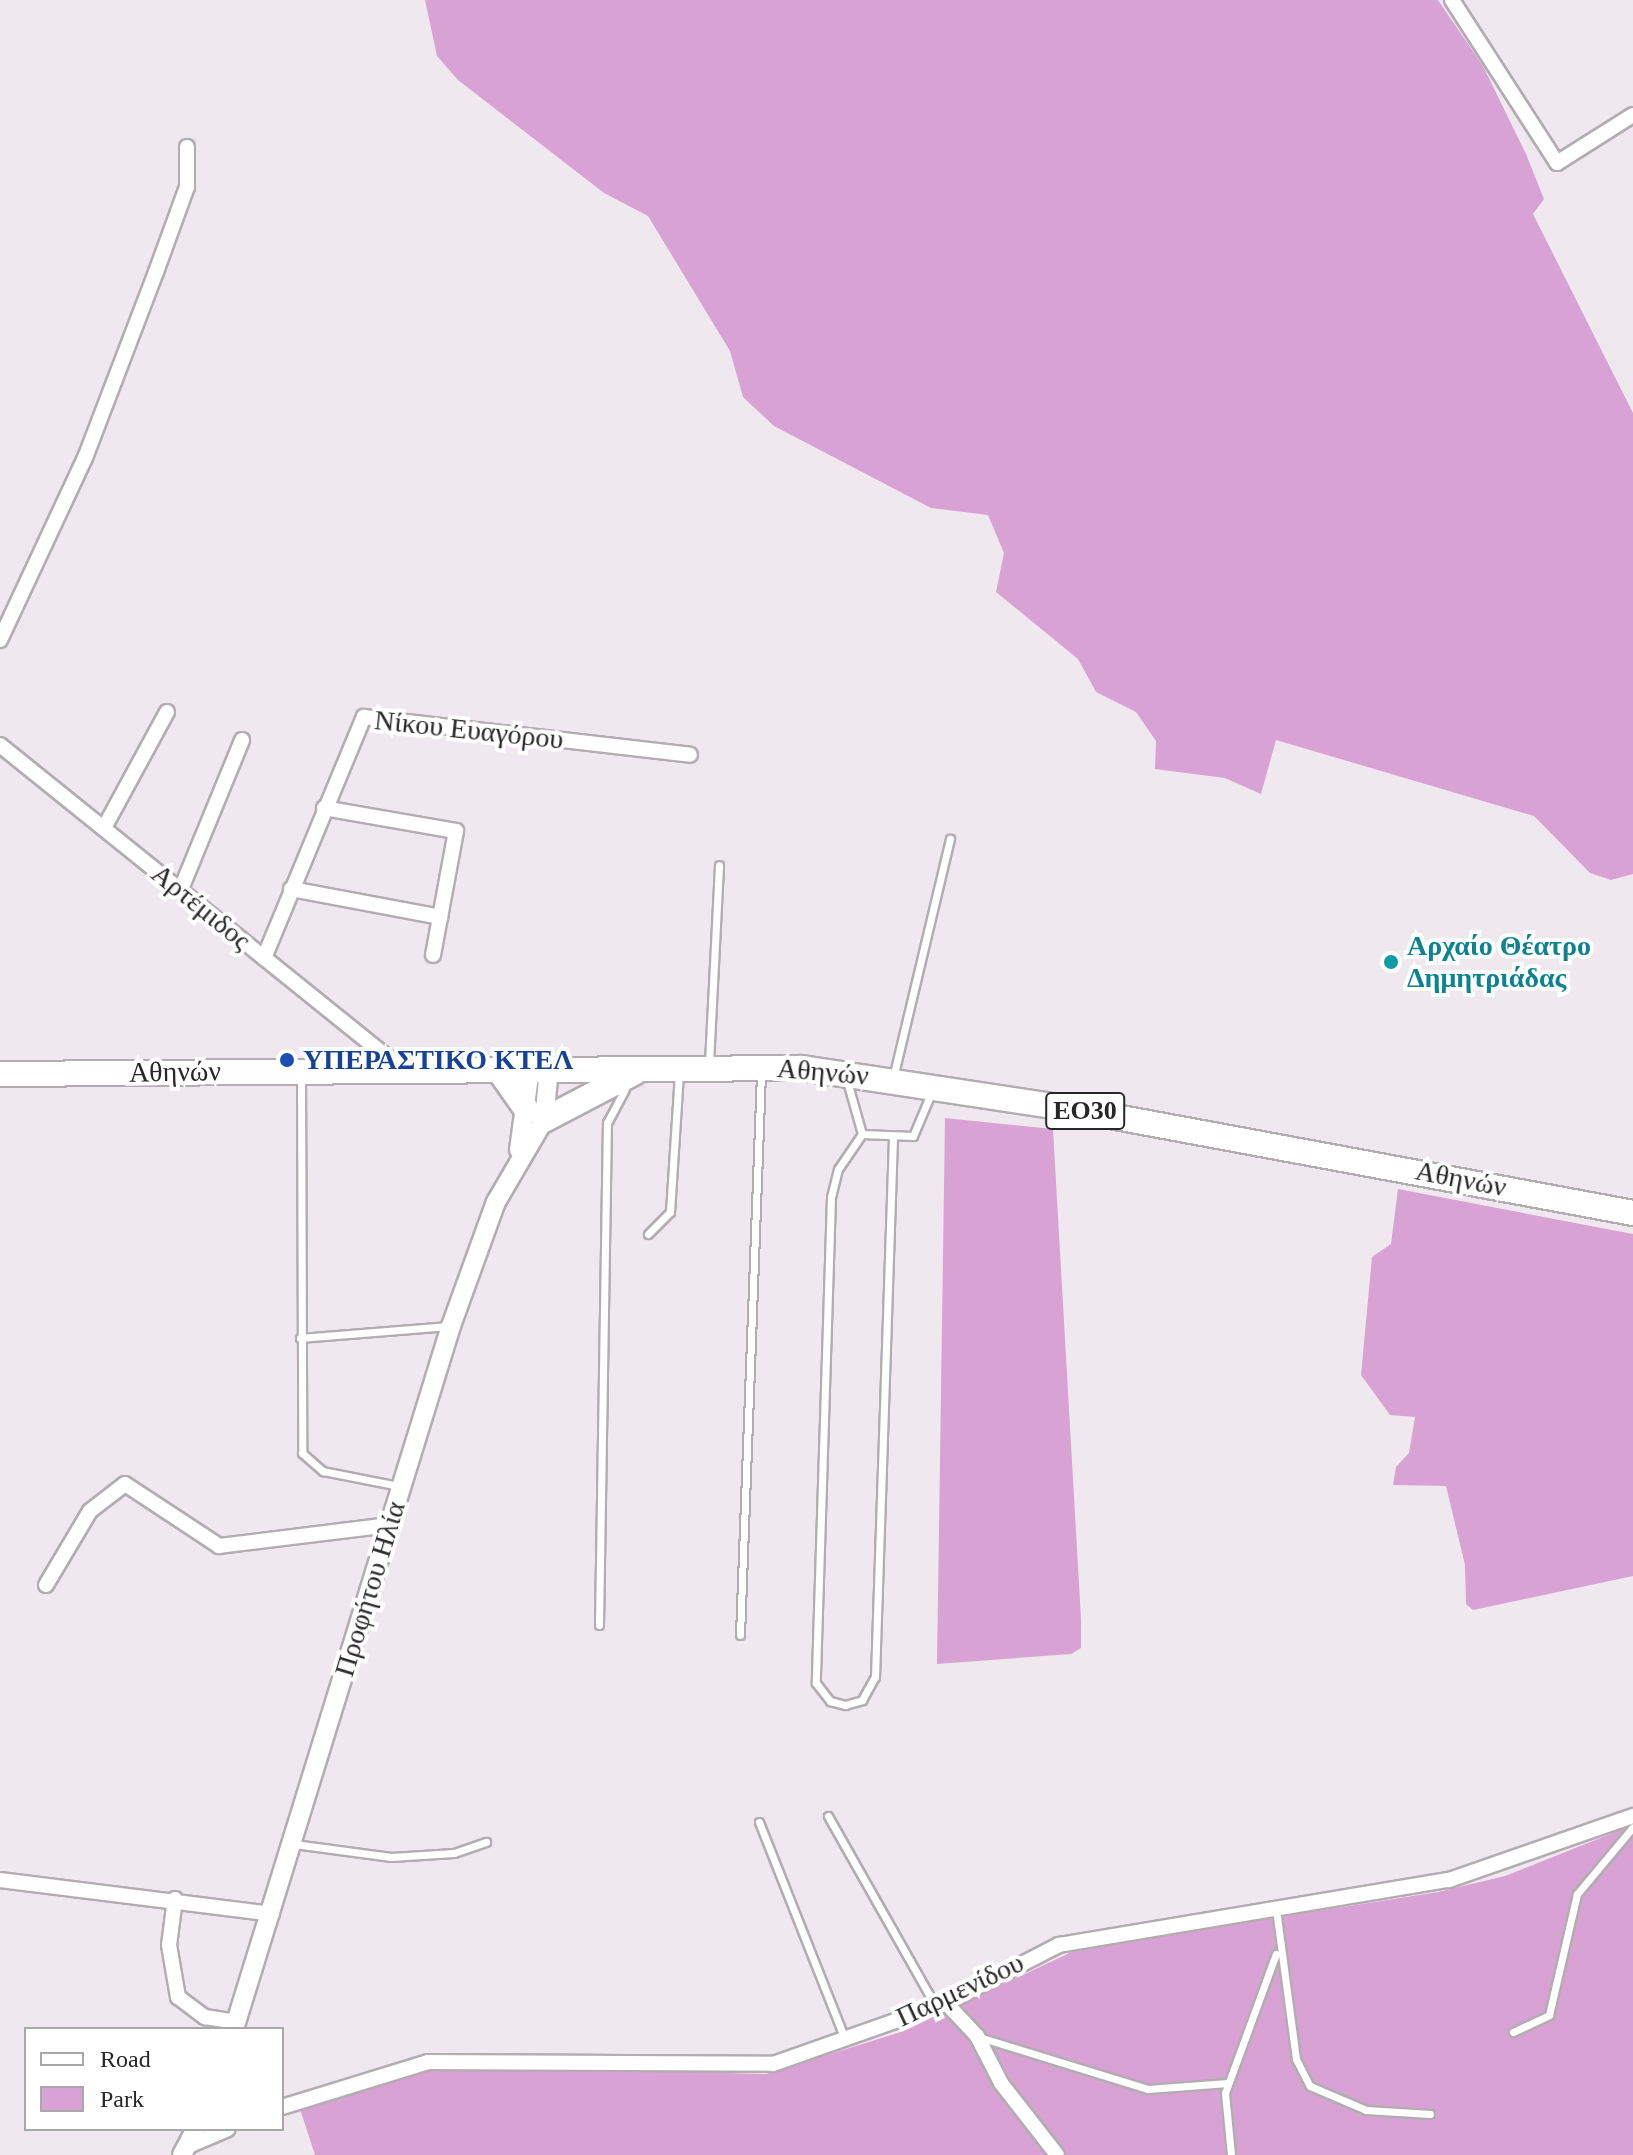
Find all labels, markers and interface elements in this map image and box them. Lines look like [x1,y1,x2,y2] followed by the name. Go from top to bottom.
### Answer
[373,703,565,757] street label: Νίκου Ευαγόρου
[145,857,257,957] street label: Αρτέμιδος
[1407,929,1591,995] place label: Αρχαίο Θέατρο Δημητριάδας
[1382,953,1400,971] marker: Αρχαίο Θέατρο Δημητριάδας
[303,1043,573,1077] place label: ΥΠΕΡΑΣΤΙΚΟ ΚΤΕΛ
[278,1051,296,1069] marker: ΥΠΕΡΑΣΤΙΚΟ ΚΤΕΛ
[776,1051,870,1093] street label: Αθηνών
[129,1054,221,1090] street label: Αθηνών
[1045,1089,1125,1133] road number: ΕΟ30
[1413,1154,1509,1204] street label: Αθηνών
[327,1497,413,1681] street label: Προφήτου Ηλία
[891,1946,1029,2034] street label: Παρμενίδου
[24,2027,284,2131] legend
[100,2046,151,2072] text: Road
[100,2086,144,2112] text: Park

